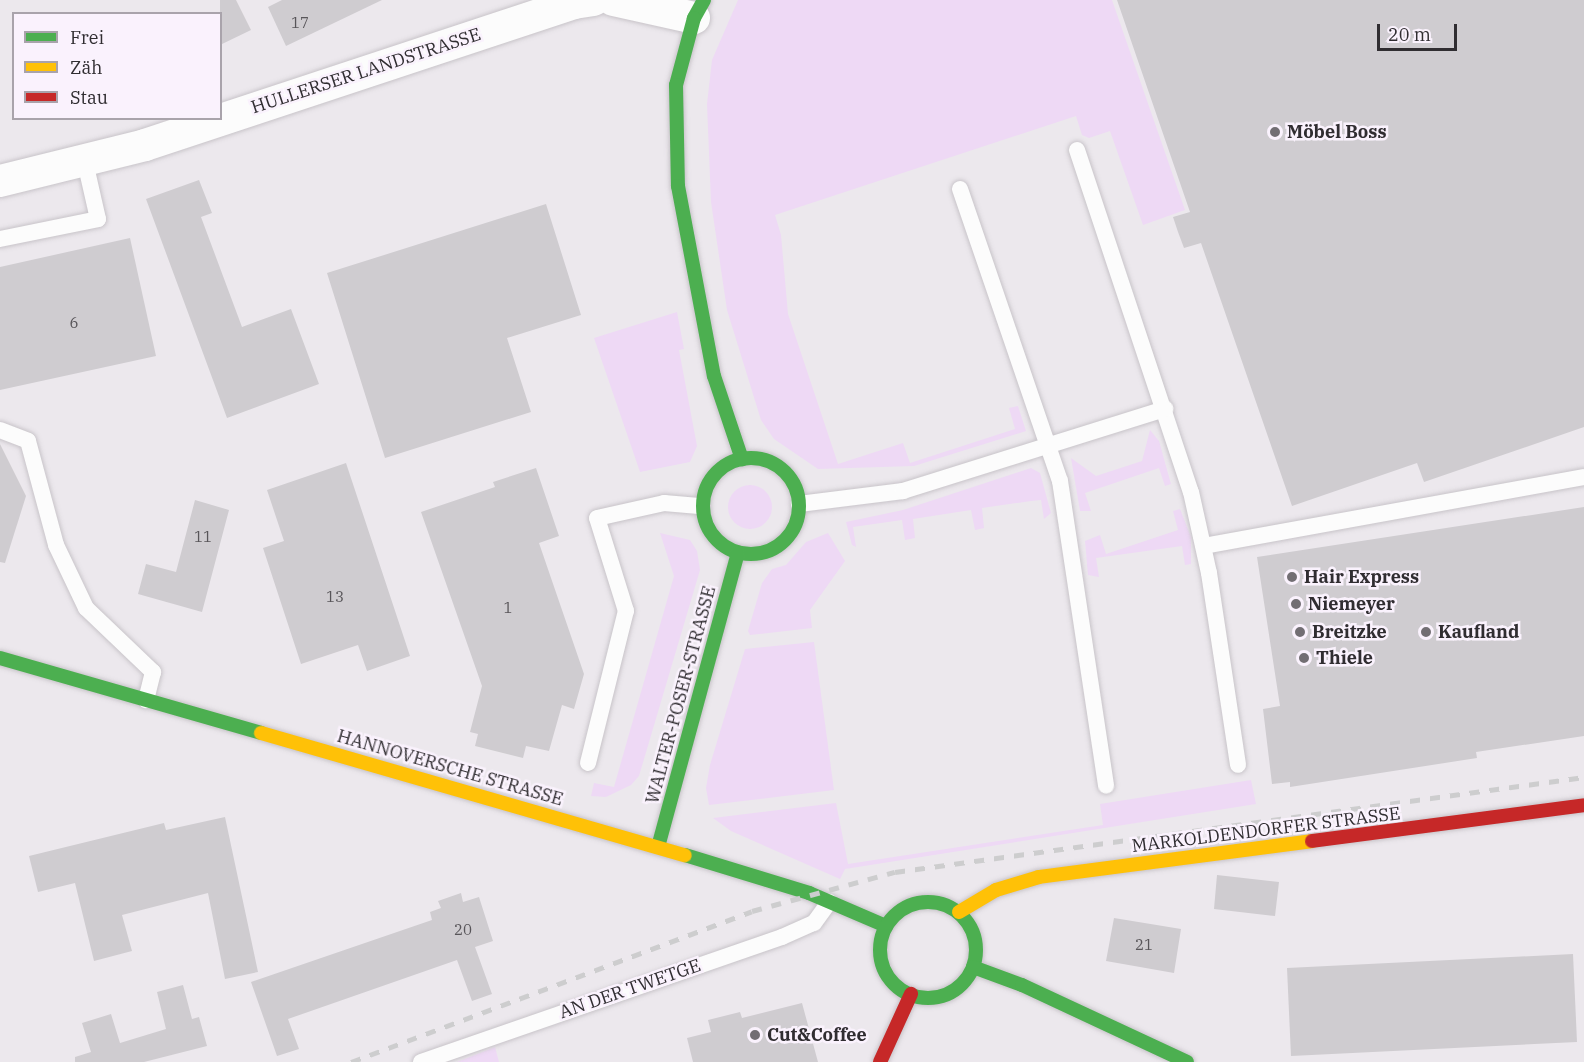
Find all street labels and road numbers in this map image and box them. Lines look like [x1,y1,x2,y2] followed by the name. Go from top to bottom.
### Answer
[249,24,483,118] street label: HULLERSER LANDSTRASSE
[642,584,720,806] street label: WALTER-POSER-STRASSE
[335,725,565,811] street label: HANNOVERSCHE STRASSE
[1130,803,1402,857] street label: MARKOLDENDORFER STRASSE
[556,955,704,1023] street label: AN DER TWETGE

